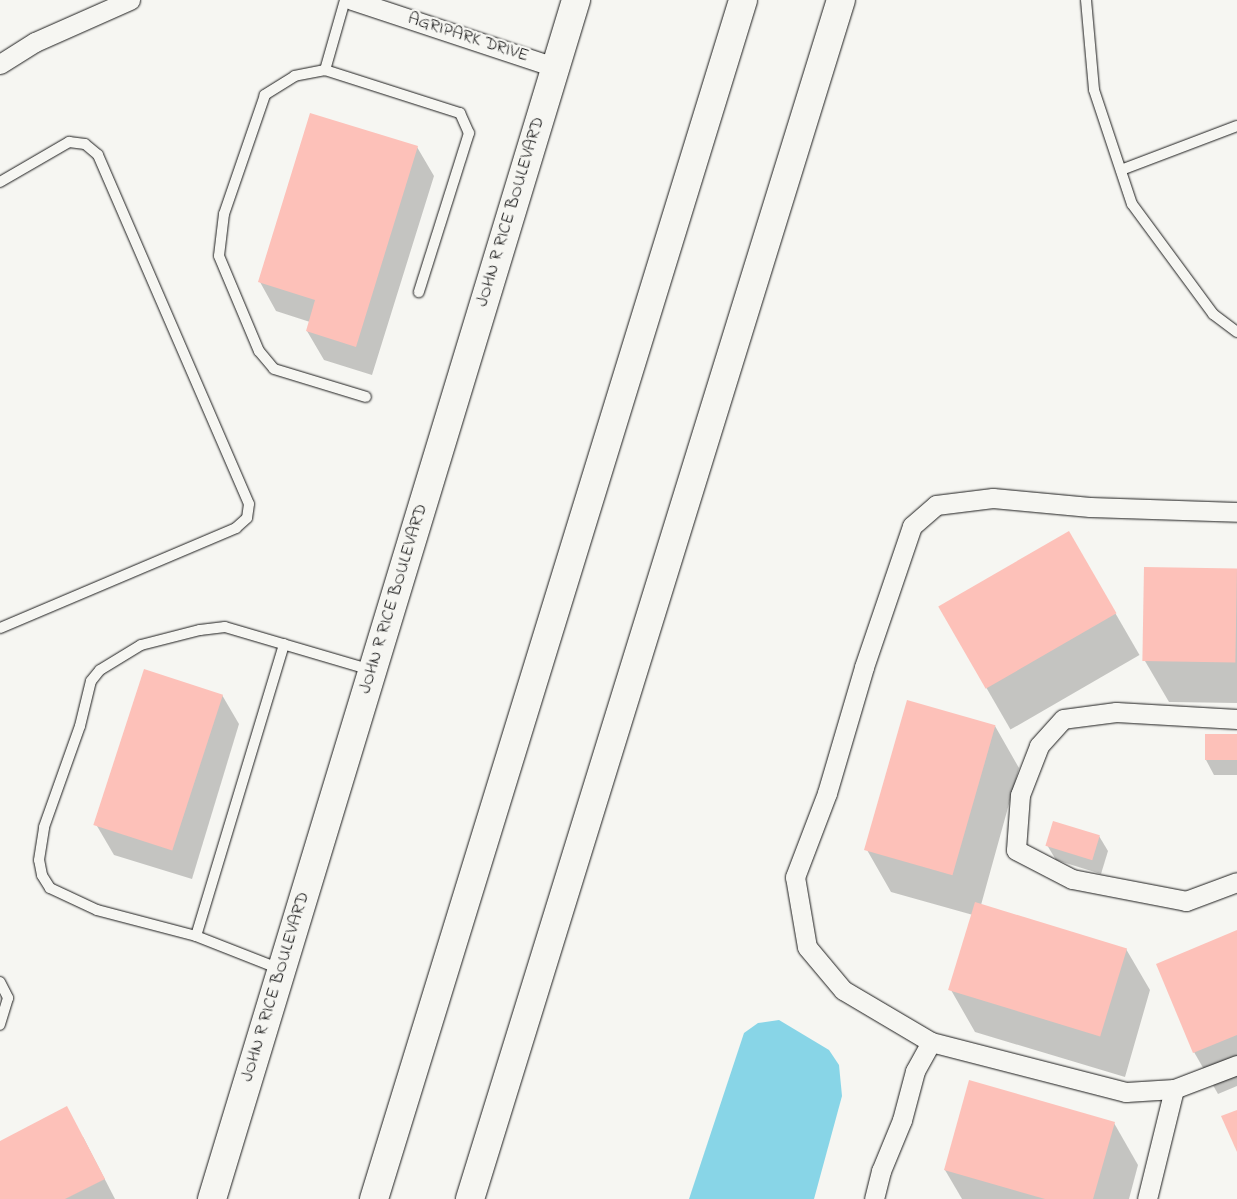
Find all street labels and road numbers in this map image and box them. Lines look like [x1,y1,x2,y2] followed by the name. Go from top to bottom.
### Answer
[405,8,531,68] street label: AGRIPARK DRIVE
[472,115,550,309] street label: JOHN R RICE BOULEVARD
[355,502,433,696] street label: JOHN R RICE BOULEVARD
[237,890,315,1084] street label: JOHN R RICE BOULEVARD

